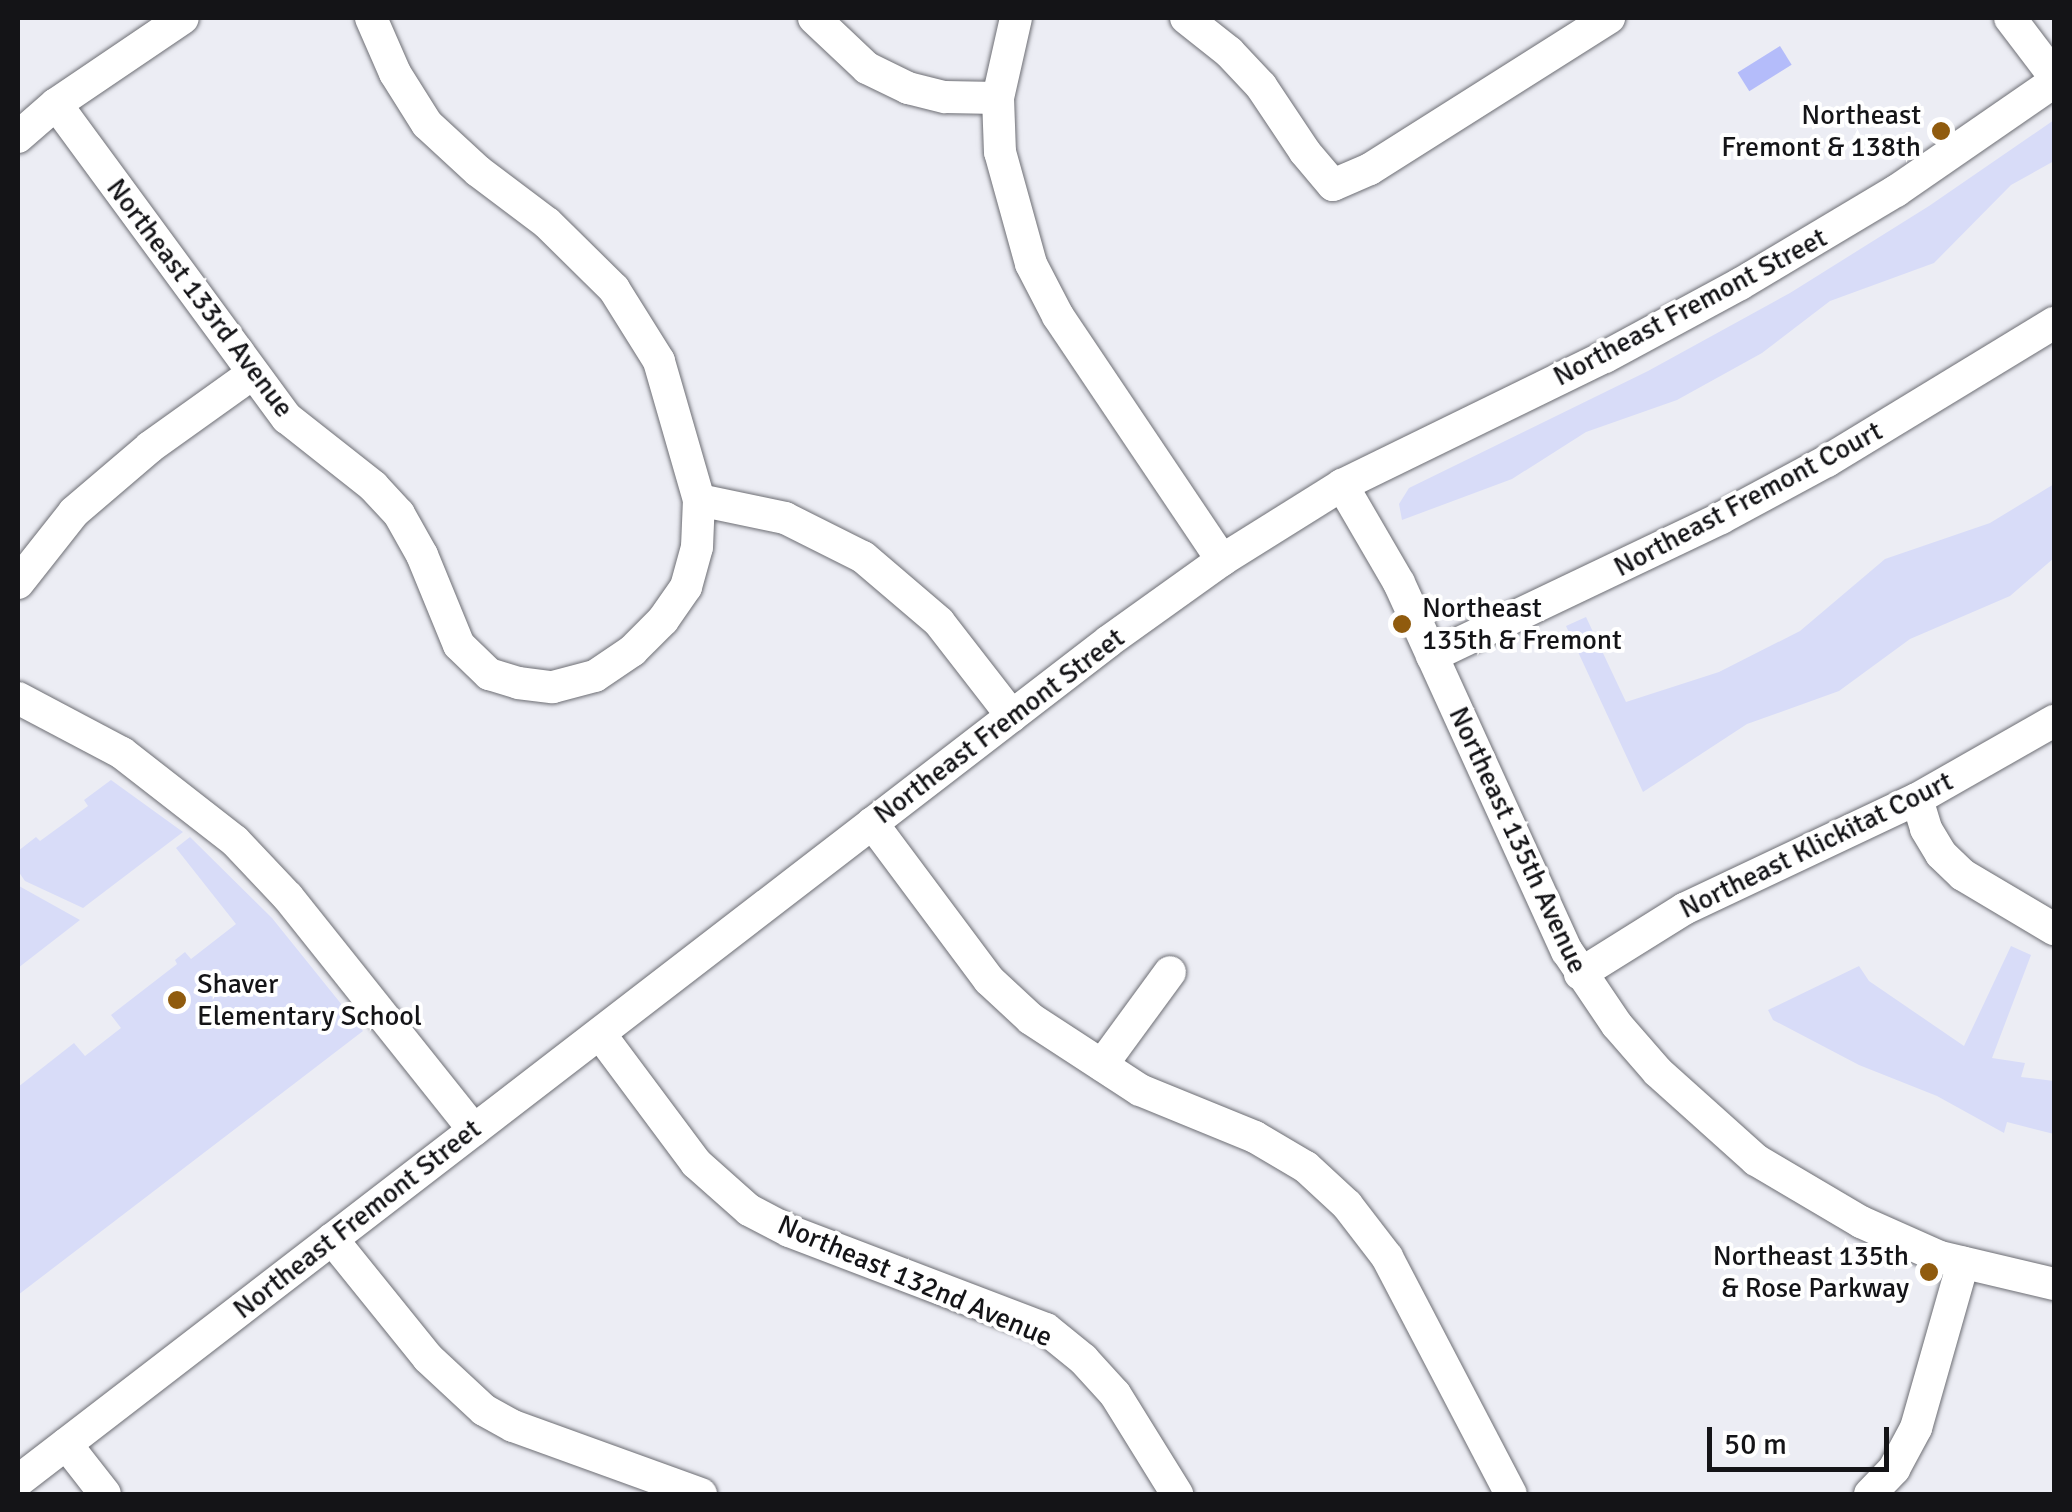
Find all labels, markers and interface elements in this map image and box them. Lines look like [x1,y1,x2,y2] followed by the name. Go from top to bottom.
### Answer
[1721,98,1921,164] place label: Northeast Fremont & 138th
[1930,120,1952,142] marker: Northeast Fremont & 138th
[99,172,301,424] street label: Northeast 133rd Avenue
[1548,221,1832,393] street label: Northeast Fremont Street
[1608,414,1888,584] street label: Northeast Fremont Court
[1422,591,1622,657] place label: Northeast 135th & Fremont
[1391,613,1413,635] marker: Northeast 135th & Fremont
[867,621,1131,831] street label: Northeast Fremont Street
[1441,701,1595,979] street label: Northeast 135th Avenue
[1674,764,1958,926] street label: Northeast Klickitat Court
[197,967,422,1033] place label: Shaver Elementary School
[166,989,188,1011] marker: Shaver Elementary School
[227,1112,487,1326] street label: Northeast Fremont Street
[773,1208,1057,1354] street label: Northeast 132nd Avenue
[1713,1239,1909,1305] place label: Northeast 135th & Rose Parkway
[1918,1261,1940,1283] marker: Northeast 135th & Rose Parkway
[1712,1407,1894,1469] scale bar
[1724,1426,1787,1463] text: 50 m

